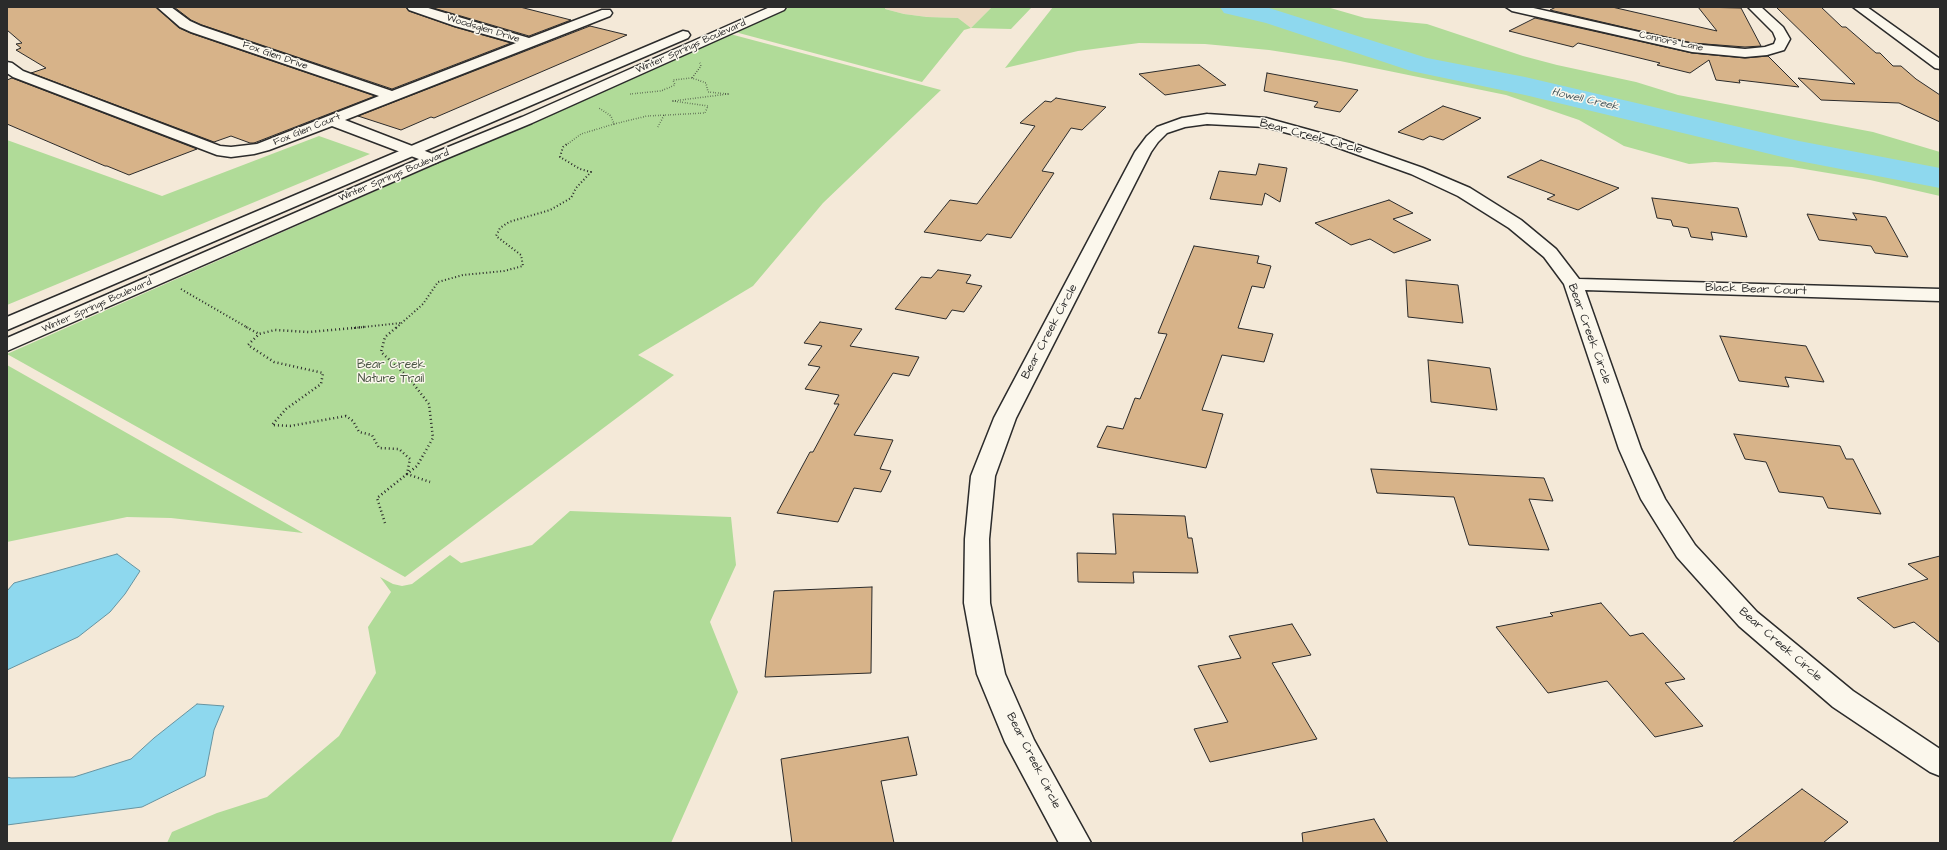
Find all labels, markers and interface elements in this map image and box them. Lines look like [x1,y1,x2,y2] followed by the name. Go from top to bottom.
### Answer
[445,12,521,46] street label: Woodsglen Drive
[634,17,748,77] street label: Winter Springs Boulevard
[1638,29,1704,55] street label: Connors Lane
[241,39,309,73] street label: Fox Glen Drive
[1550,86,1620,114] water label: Howell Creek
[272,111,342,149] street label: Fox Glen Court
[1258,116,1364,158] street label: Bear Creek Circle
[337,147,451,205] street label: Winter Springs Boulevard
[40,276,154,336] street label: Winter Springs Boulevard
[1705,281,1807,299] street label: Black Bear Court
[1019,282,1081,382] street label: Bear Creek Circle
[1564,282,1614,386] street label: Bear Creek Circle
[357,358,425,386] park label: Bear Creek Nature Trail
[1735,605,1825,685] street label: Bear Creek Circle
[1003,711,1063,811] street label: Bear Creek Circle

